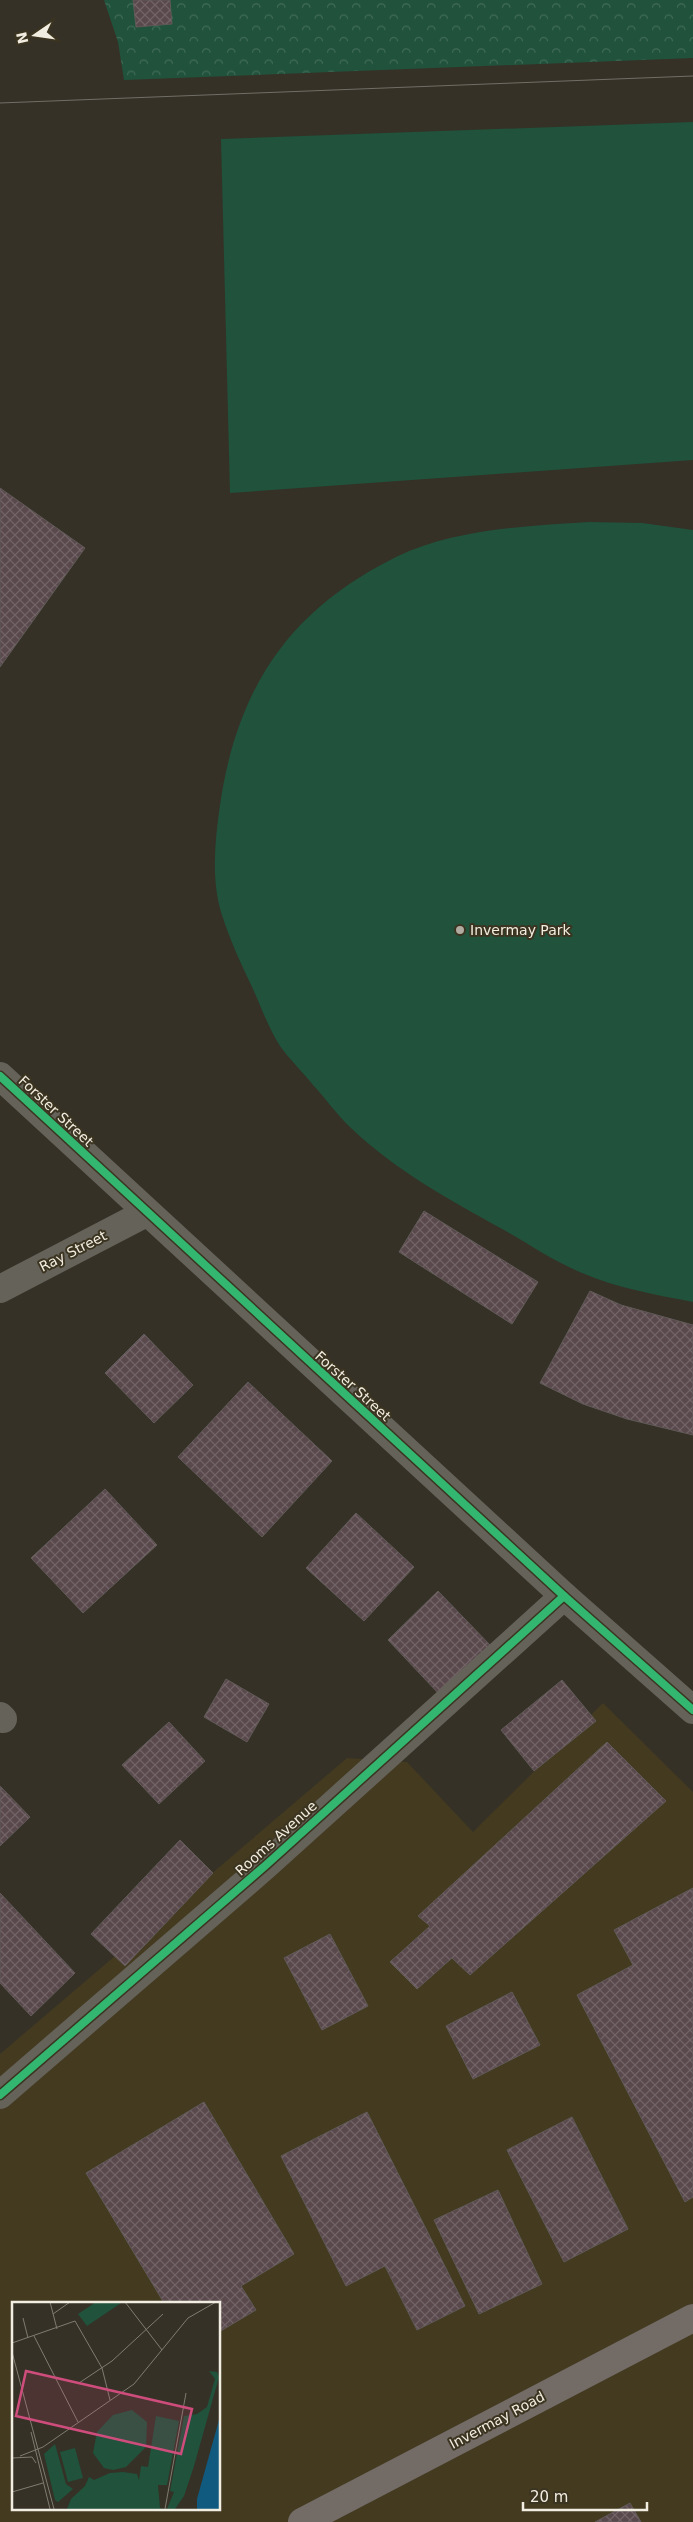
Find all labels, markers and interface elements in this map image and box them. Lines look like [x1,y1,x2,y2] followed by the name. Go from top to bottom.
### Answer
[10,10,60,60] north arrow
[13,30,31,45] text: N
[470,922,572,938] place label: Invermay Park
[454,924,466,936] marker: Invermay Park
[15,1072,97,1150] street label: Forster Street
[37,1227,110,1275] street label: Ray Street
[312,1348,394,1424] street label: Forster Street
[232,1797,320,1879] street label: Rooms Avenue
[12,2302,220,2510] inset map
[447,2388,547,2452] street label: Invermay Road
[523,2480,647,2512] scale bar
[530,2488,568,2506] text: 20 m

